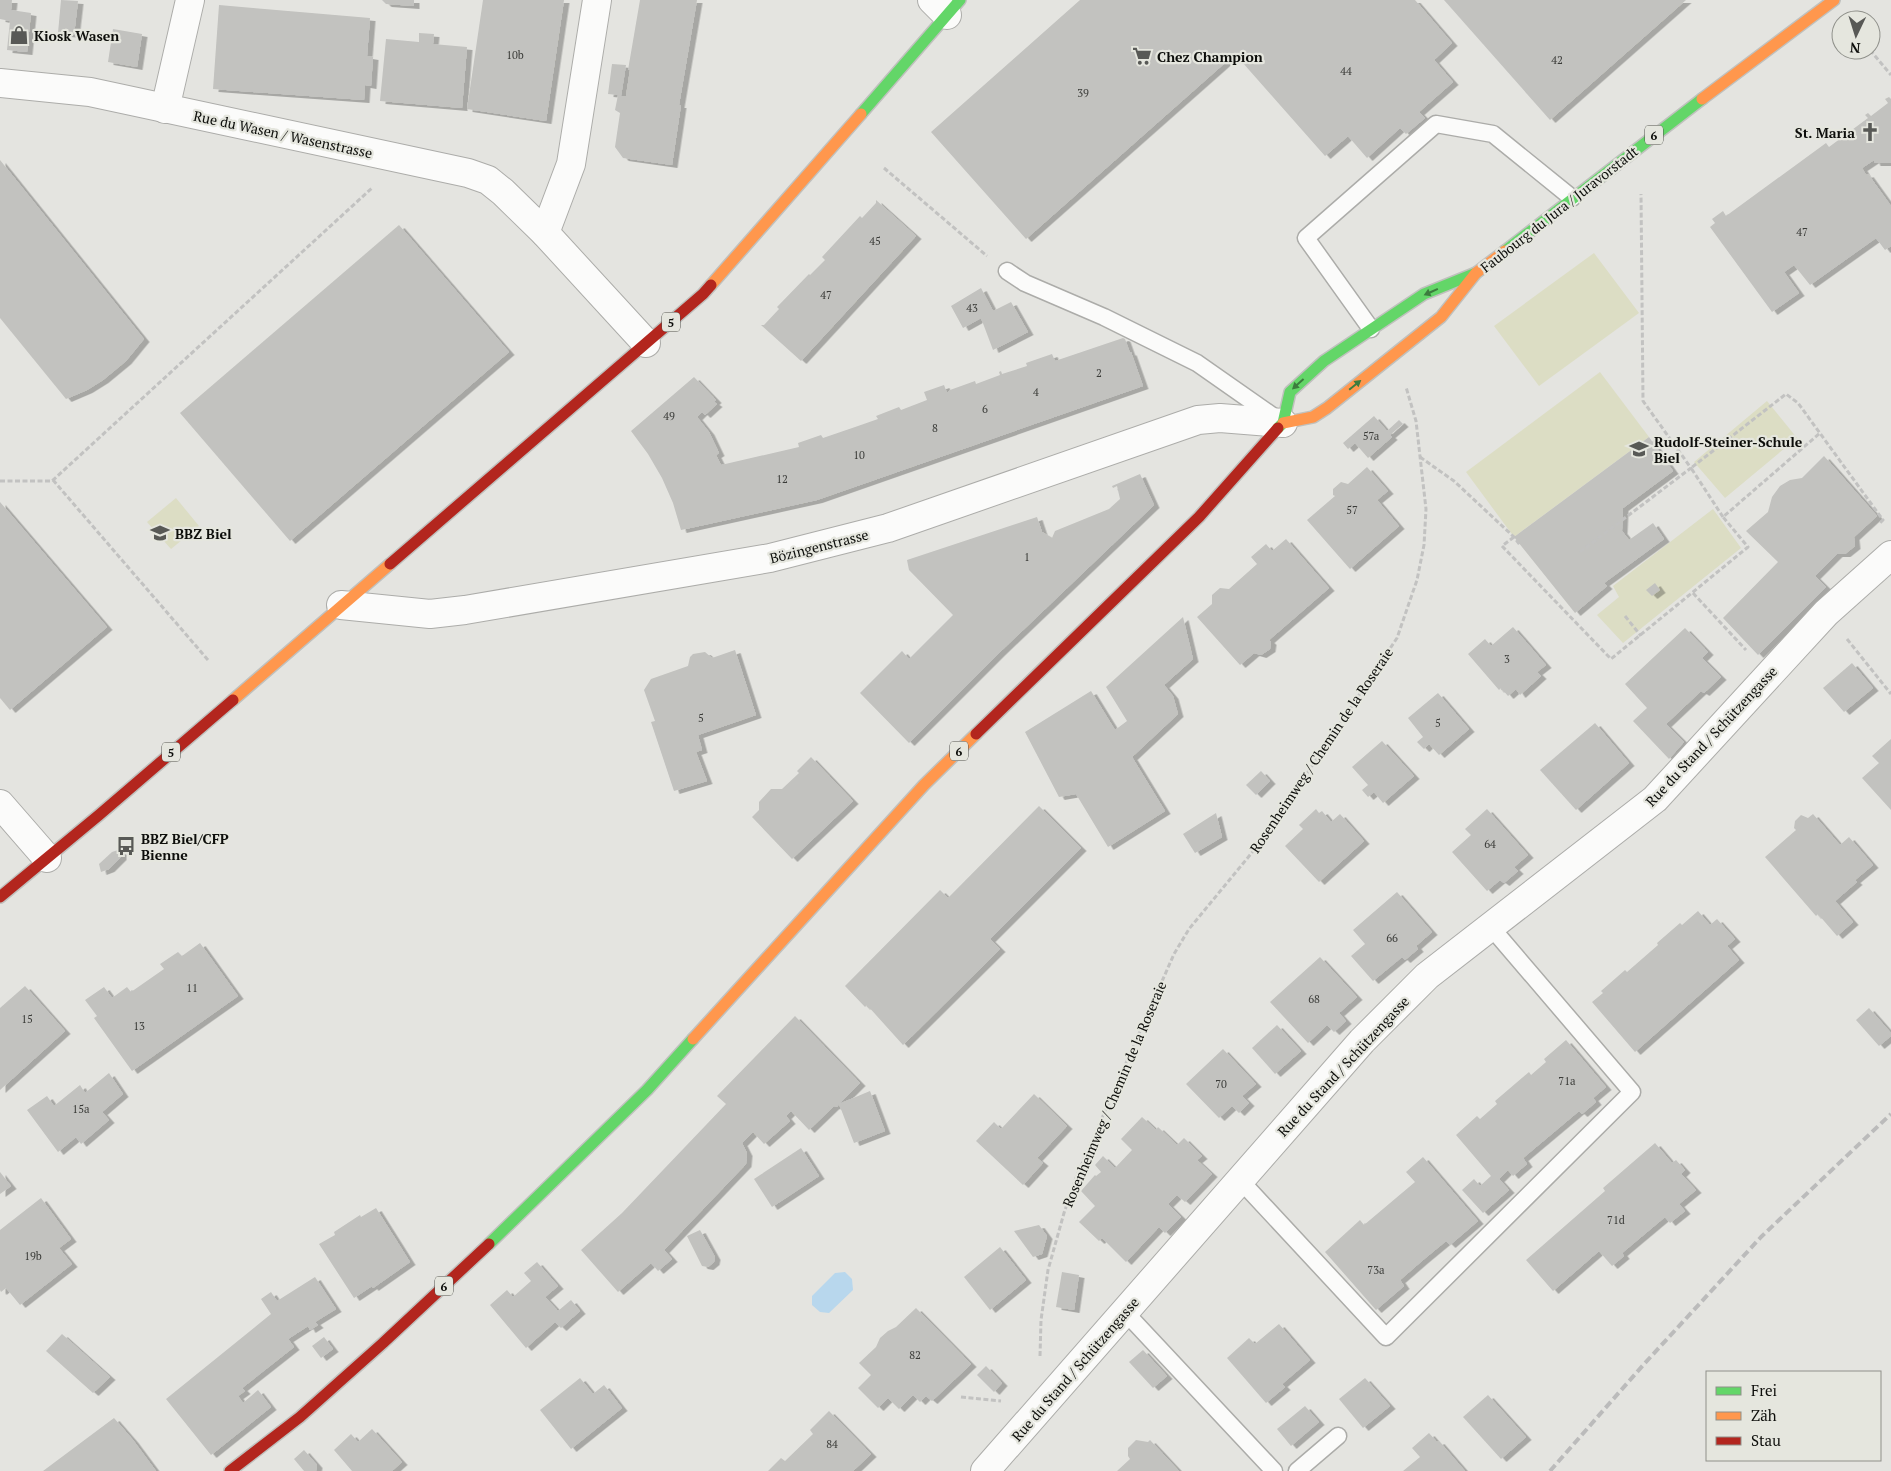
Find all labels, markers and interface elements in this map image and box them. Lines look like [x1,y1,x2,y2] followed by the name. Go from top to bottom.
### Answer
[1831,10,1881,60] north arrow
[8,24,30,46] shop icon: Kiosk Wasen
[34,26,119,45] place label: Kiosk Wasen
[1849,39,1861,58] text: N
[1131,45,1153,67] supermarket icon: Chez Champion
[1157,47,1263,66] place label: Chez Champion
[506,48,524,62] house number: 10b
[1551,53,1563,67] house number: 42
[1340,64,1352,78] house number: 44
[1077,86,1089,100] house number: 39
[192,106,374,162] street label: Rue du Wasen / Wasenstrasse
[1859,121,1881,143] church icon: St. Maria
[1795,123,1855,142] place label: St. Maria
[1645,126,1663,144] road number: 6
[1476,141,1642,276] street label: Faubourg du Jura / Juravorstadt
[1796,225,1808,239] house number: 47
[869,234,881,248] house number: 45
[820,288,832,302] house number: 47
[1424,288,1438,296] one-way arrow
[966,301,978,315] house number: 43
[662,313,680,332] road number: 5
[1096,366,1102,380] house number: 2
[1292,378,1304,390] one-way arrow
[1348,380,1361,391] one-way arrow
[1033,385,1039,399] house number: 4
[982,402,988,416] house number: 6
[663,409,675,423] house number: 49
[932,421,938,435] house number: 8
[1363,429,1380,443] house number: 57a
[1654,432,1803,467] place label: Rudolf-Steiner-Schule Biel
[1628,438,1650,460] school or university icon: Rudolf-Steiner-Schule Biel
[853,448,865,462] house number: 10
[776,472,788,486] house number: 12
[1346,503,1358,517] house number: 57
[149,522,171,544] school or university icon: BBZ Biel
[175,524,232,543] place label: BBZ Biel
[768,525,870,567] street label: Bözingenstrasse
[1024,550,1030,564] house number: 1
[1245,644,1397,856] street label: Rosenheimweg / Chemin de la Roseraie
[1504,652,1510,666] house number: 3
[1641,662,1781,810] street label: Rue du Stand / Schützengasse
[698,711,704,725] house number: 5
[1435,716,1441,730] house number: 5
[950,741,968,760] road number: 6
[162,742,180,762] road number: 5
[141,829,229,864] place label: BBZ Biel/CFP Bienne
[115,835,137,857] bus stop icon: BBZ Biel/CFP Bienne
[1484,837,1496,851] house number: 64
[1386,931,1398,945] house number: 66
[1058,978,1170,1210] street label: Rosenheimweg / Chemin de la Roseraie
[186,981,198,995] house number: 11
[1273,992,1413,1140] street label: Rue du Stand / Schützengasse
[1308,992,1320,1006] house number: 68
[21,1012,33,1026] house number: 15
[133,1019,145,1033] house number: 13
[1558,1074,1576,1088] house number: 71a
[1215,1077,1227,1091] house number: 70
[72,1102,90,1116] house number: 15a
[1607,1213,1625,1227] house number: 71d
[24,1249,42,1263] house number: 19b
[1367,1263,1385,1277] house number: 73a
[435,1276,453,1295] road number: 6
[1007,1293,1143,1445] street label: Rue du Stand / Schützengasse
[909,1348,921,1362] house number: 82
[1706,1371,1881,1461] legend
[1751,1380,1777,1400] text: Frei
[1751,1405,1777,1425] text: Zäh
[1751,1430,1781,1450] text: Stau
[826,1437,838,1451] house number: 84

